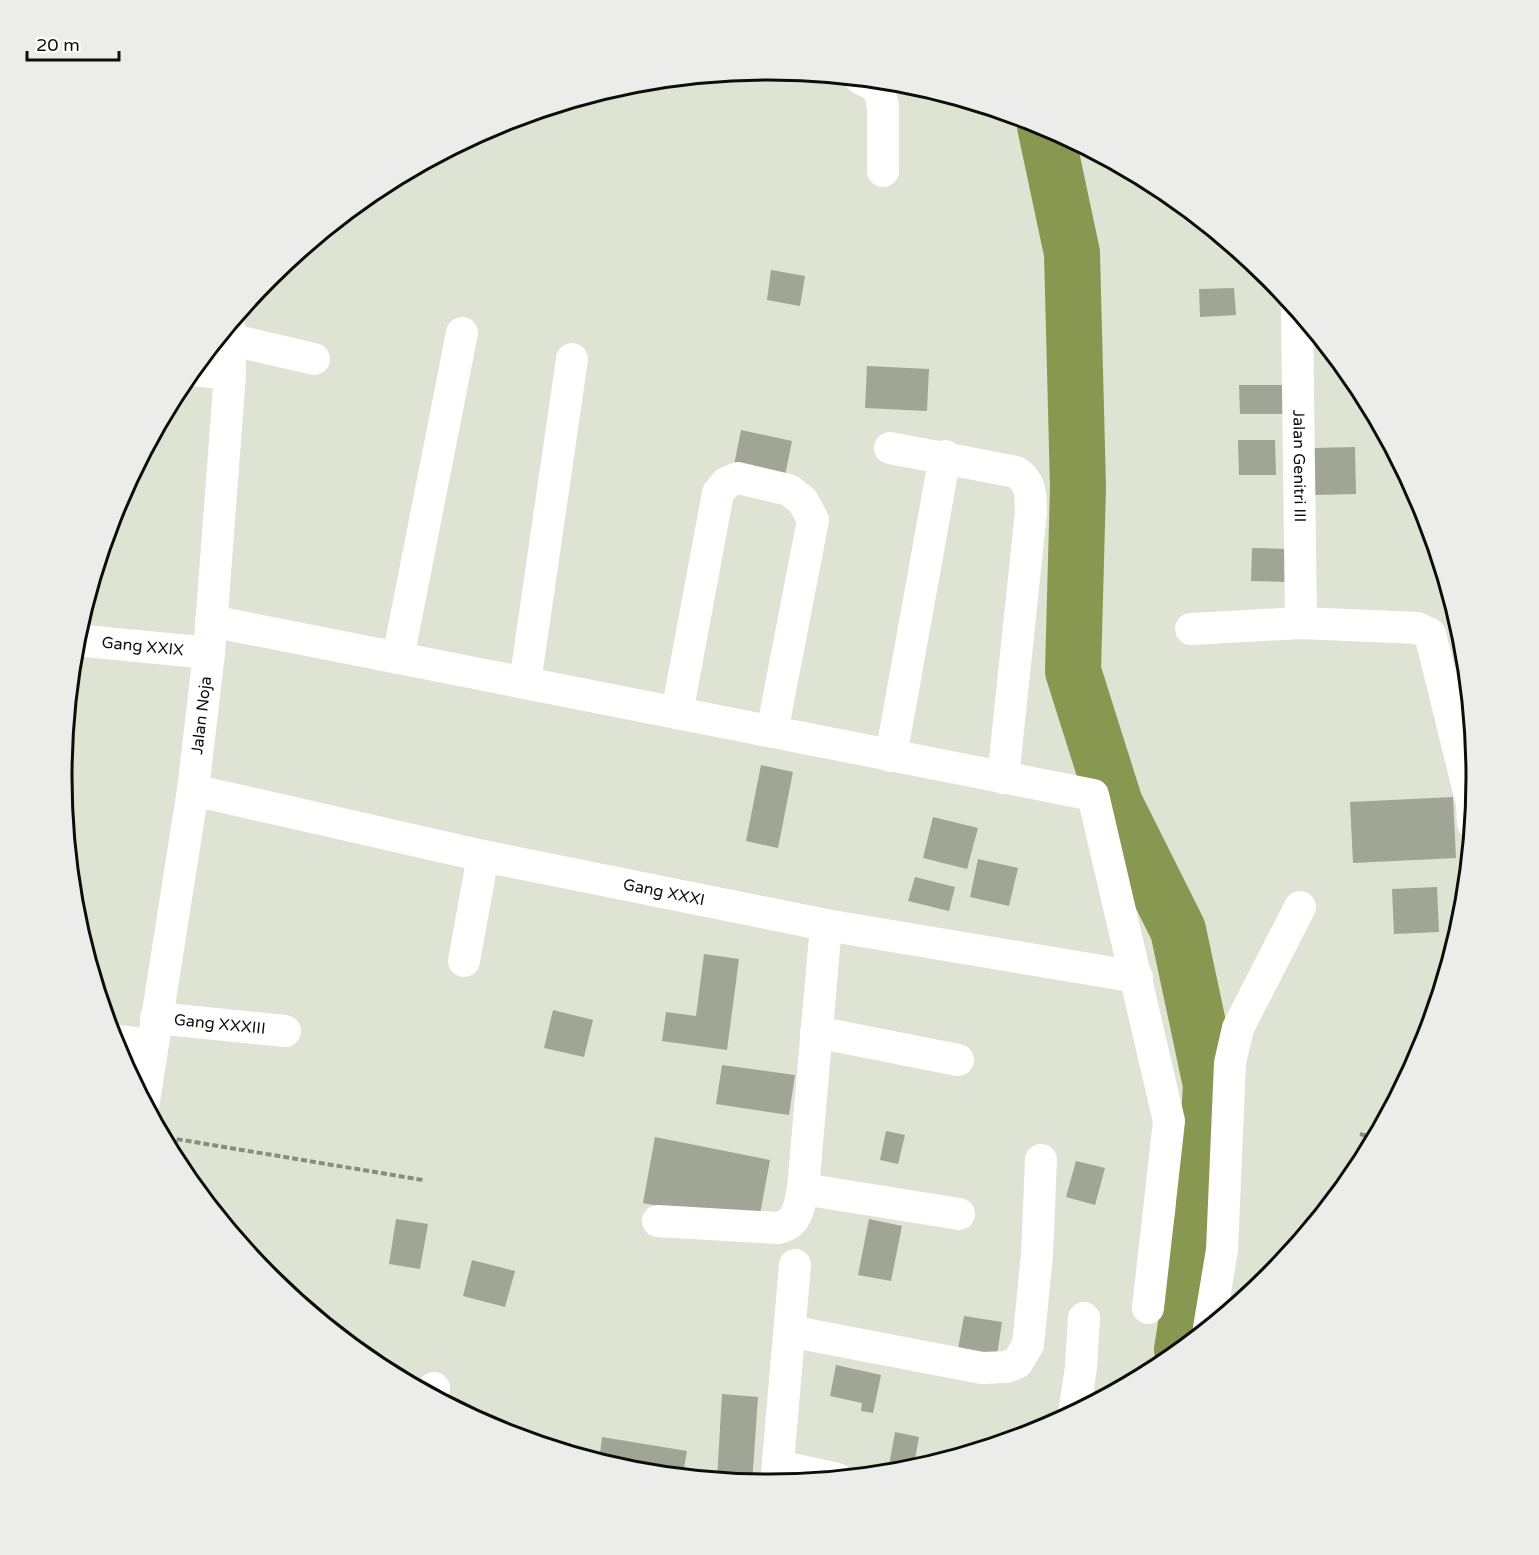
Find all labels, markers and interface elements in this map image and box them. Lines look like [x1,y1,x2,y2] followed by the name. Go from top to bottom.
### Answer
[27,24,118,62] scale bar
[36,34,80,56] text: 20 m
[1288,410,1310,522] street label: Jalan Genitri III
[101,633,185,661] street label: Gang XXIX
[187,675,216,756] street label: Jalan Noja
[621,874,707,910] street label: Gang XXXI
[173,1010,266,1039] street label: Gang XXXIII

